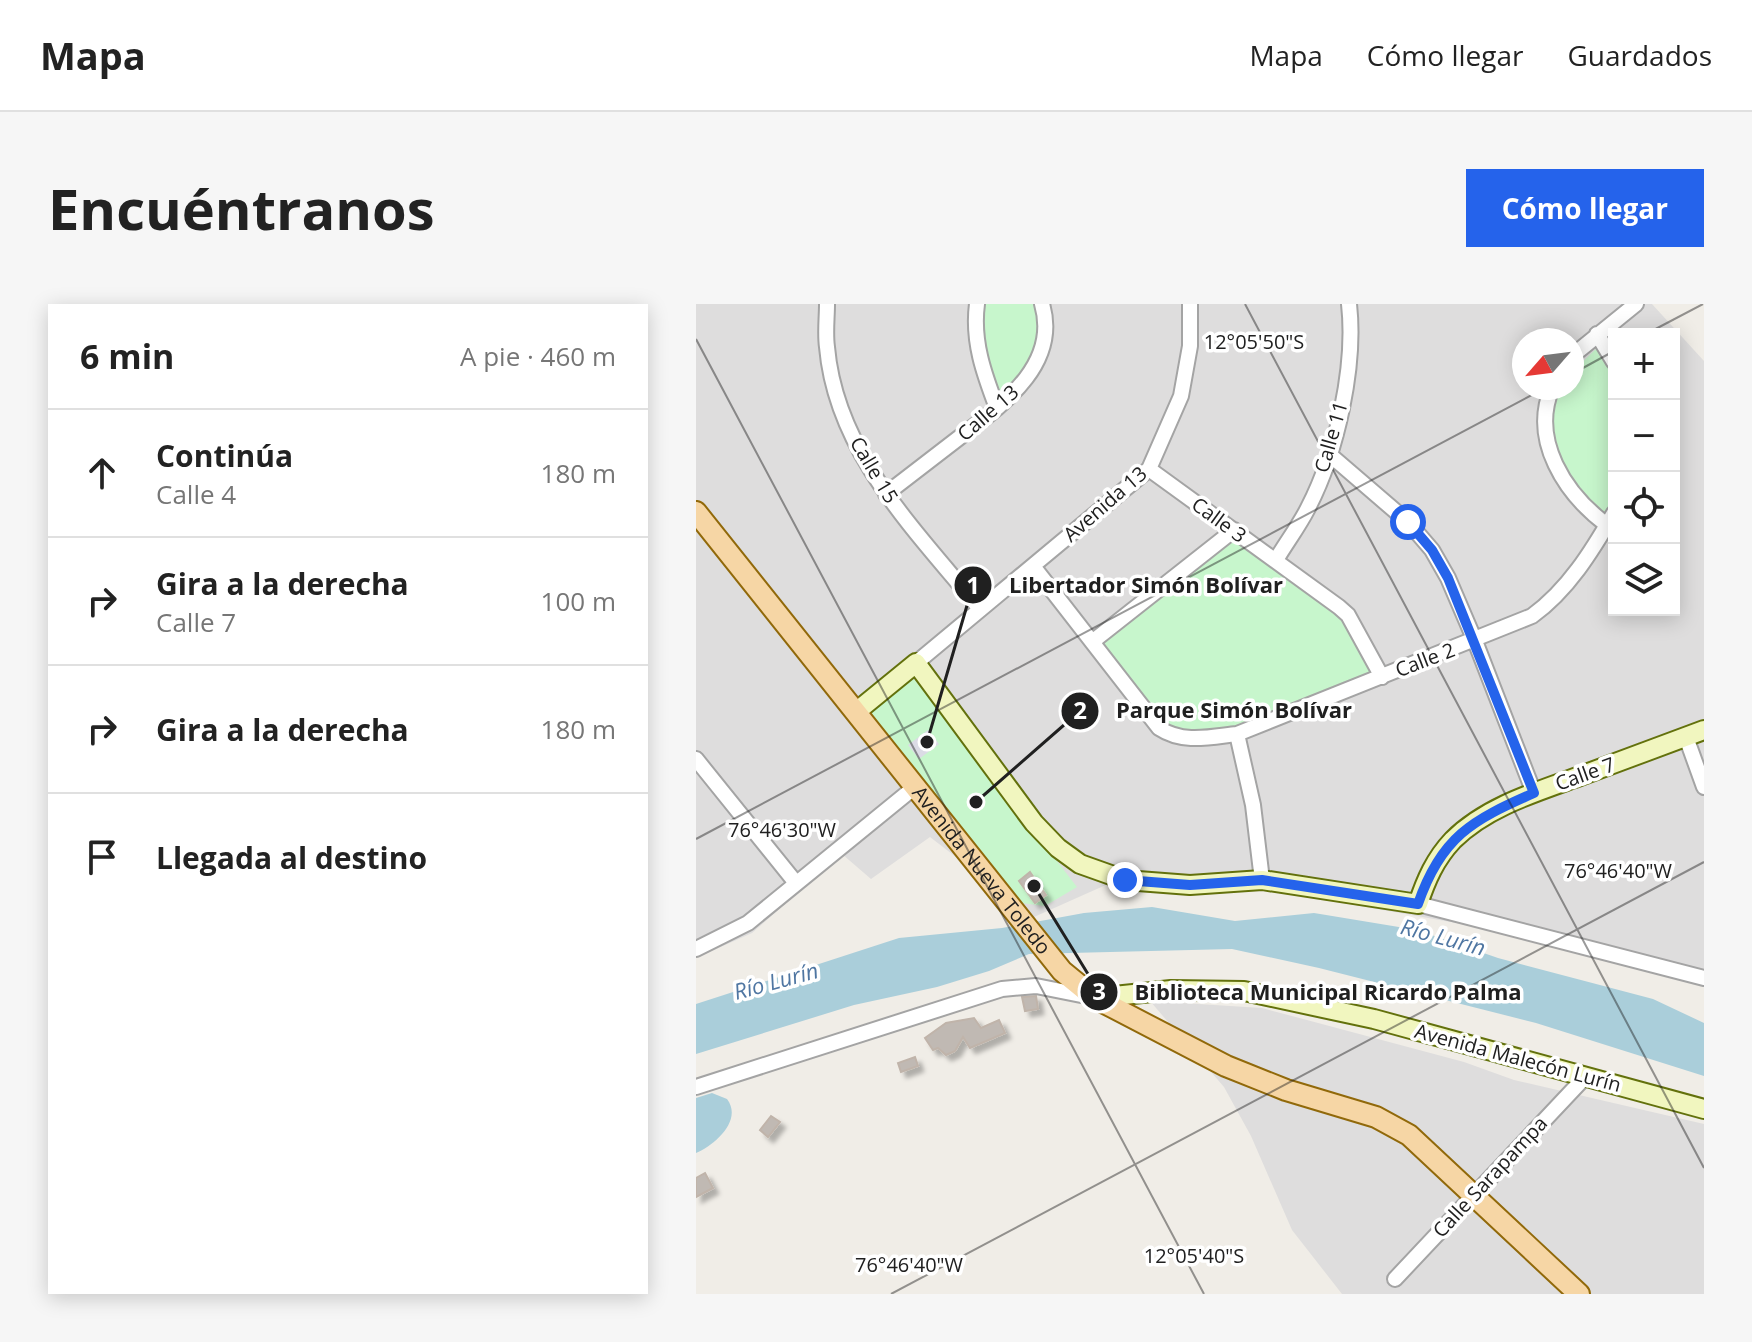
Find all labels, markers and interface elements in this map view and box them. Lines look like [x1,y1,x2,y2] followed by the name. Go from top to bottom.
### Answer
[40,29,146,81] text: Mapa
[1249,36,1323,74] text: Mapa
[1367,36,1523,74] text: Cómo llegar
[1567,36,1712,74] text: Guardados
[1466,169,1704,247] button: Cómo llegar
[48,170,435,246] text: Encuéntranos
[1204,328,1304,355] text: 12°05'50"S
[1512,328,1584,400] north arrow
[1608,328,1680,616] map controls
[1608,328,1680,400] button: +
[80,333,174,379] text: 6 min
[460,338,616,374] text: A pie · 460 m
[951,378,1024,447] street label: Calle 13
[1307,398,1354,476] street label: Calle 11
[1608,400,1680,472] button: −
[844,431,905,508] street label: Calle 15
[156,435,293,476] text: Continúa
[80,451,124,495] icon: ahead
[541,455,616,491] text: 180 m
[1057,460,1152,547] street label: Avenida 13
[1608,472,1680,544] button: locate
[156,476,236,512] text: Calle 4
[1186,491,1252,549] street label: Calle 3
[1390,504,1426,540] route start
[1608,544,1680,616] button: layers
[953,562,1299,608] callout: Libertador Simón Bolívar
[156,563,409,604] text: Gira a la derecha
[966,568,980,601] text: 1
[1009,569,1283,599] text: Libertador Simón Bolívar
[80,579,124,623] icon: right
[541,583,616,619] text: 100 m
[156,604,236,640] text: Calle 7
[1391,636,1458,683] street label: Calle 2
[1060,688,1368,734] callout: Parque Simón Bolívar
[1073,693,1087,726] text: 2
[1116,694,1352,724] text: Parque Simón Bolívar
[80,707,124,751] icon: right
[156,709,409,750] text: Gira a la derecha
[541,711,616,747] text: 180 m
[1551,750,1618,797] street label: Calle 7
[906,780,1057,960] street label: Avenida Nueva Toledo
[728,816,837,843] text: 76°46'30"W
[80,835,124,879] icon: arrive
[156,837,427,878] text: Llegada al destino
[1564,857,1673,884] text: 76°46'40"W
[1107,862,1143,898] route end
[1398,910,1489,962] water label: Río Lurín
[730,954,821,1006] water label: Río Lurín
[1079,969,1538,1015] callout: Biblioteca Municipal Ricardo Palma
[1092,974,1106,1007] text: 3
[1134,976,1522,1006] text: Biblioteca Municipal Ricardo Palma
[1412,1017,1624,1098] street label: Avenida Malecón Lurín
[1426,1110,1553,1243] street label: Calle Sarapampa
[1144,1242,1244,1269] text: 12°05'40"S
[855,1251,964,1278] text: 76°46'40"W

